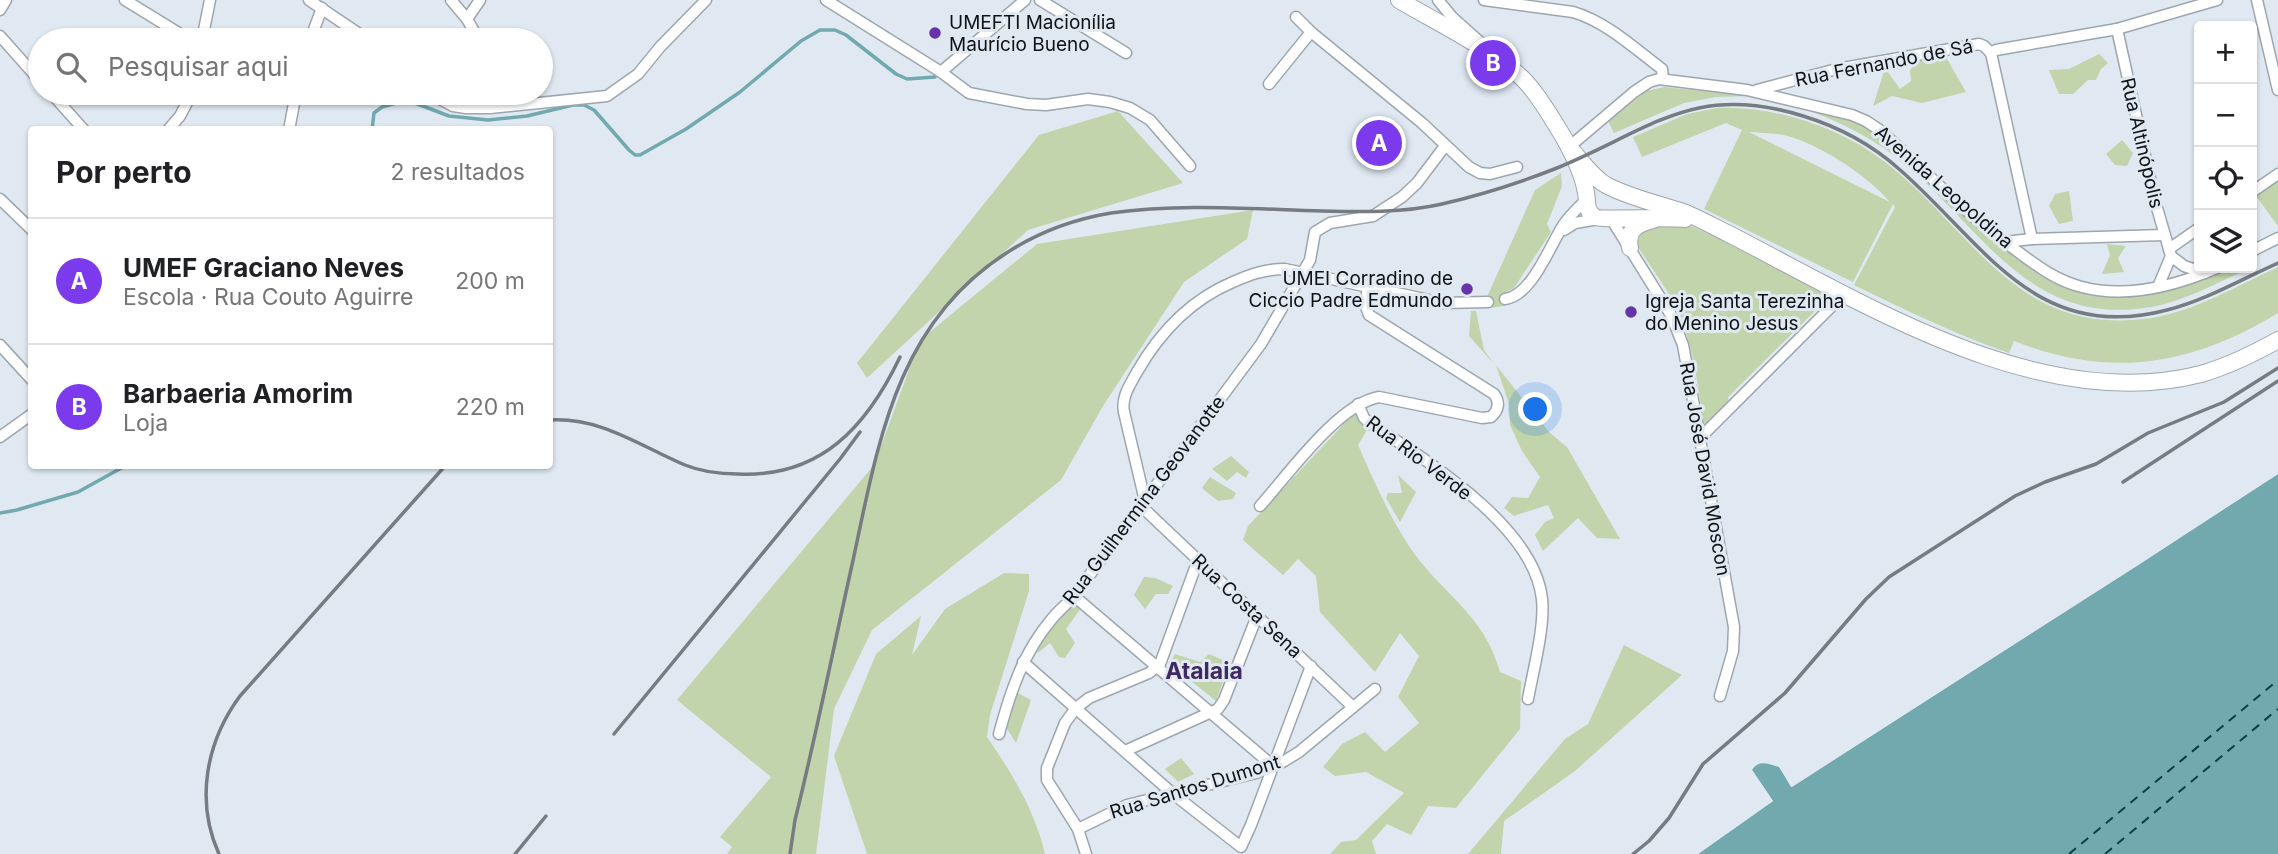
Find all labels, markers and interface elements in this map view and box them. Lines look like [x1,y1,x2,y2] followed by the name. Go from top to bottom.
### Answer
[949,11,1116,56] place label: UMEFTI Macionília Maurício Bueno
[2194,21,2257,273] map controls
[2194,21,2257,84] button: +
[927,25,943,41] marker: UMEFTI Macionília Maurício Bueno
[28,28,553,105] search box
[1793,34,1975,92] street label: Rua Fernando de Sá
[1470,37,1516,89] pin: B
[52,48,90,86] icon: search
[108,51,289,82] text: Pesquisar aqui
[2116,76,2168,210] street label: Rua Altinópolis
[2194,84,2257,147] button: −
[1356,117,1402,169] pin: A
[1870,121,2018,253] street label: Avenida Leopoldina
[2194,147,2257,210] button: locate
[56,154,192,190] text: Por perto
[391,158,525,186] text: 2 resultados
[2194,210,2257,273] button: layers
[123,252,404,283] text: UMEF Graciano Neves
[70,267,88,295] text: A
[455,267,525,295] text: 200 m
[1249,267,1453,312] place label: UMEI Corradino de Ciccio Padre Edmundo
[1459,281,1475,297] marker: UMEI Corradino de Ciccio Padre Edmundo
[123,283,413,311] text: Escola · Rua Couto Aguirre
[1645,290,1844,335] place label: Igreja Santa Terezinha do Menino Jesus
[1623,304,1639,320] marker: Igreja Santa Terezinha do Menino Jesus
[1675,360,1735,578] street label: Rua José David Moscon
[123,378,353,409] text: Barbaeria Amorim
[1058,391,1230,609] street label: Rua Guilhermina Geovanotte
[1518,392,1552,426] your location
[71,393,87,421] text: B
[456,393,525,421] text: 220 m
[123,409,168,437] text: Loja
[1362,411,1476,505] street label: Rua Rio Verde
[1187,549,1307,663] street label: Rua Costa Sena
[1165,657,1243,685] district label: Atalaia
[1107,750,1283,824] street label: Rua Santos Dumont

